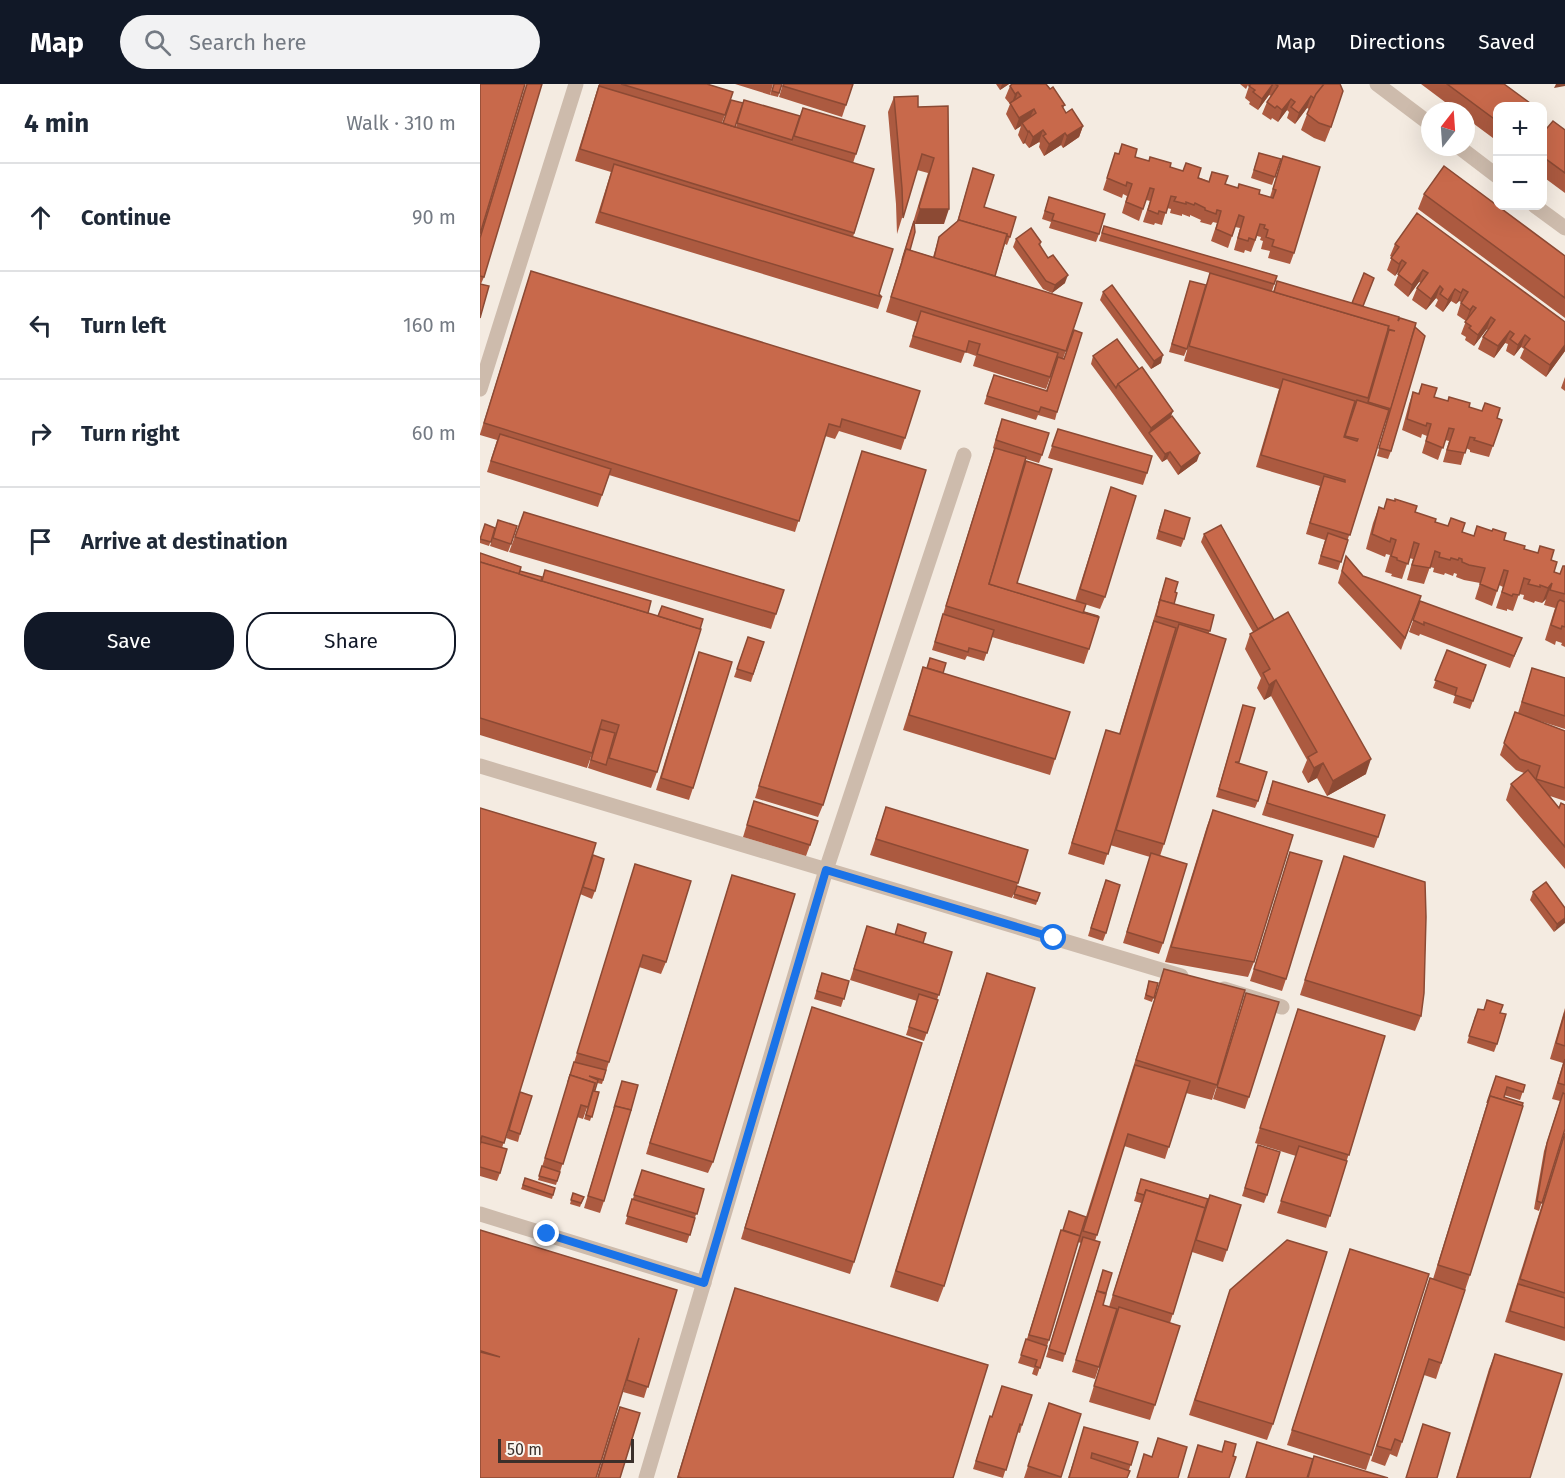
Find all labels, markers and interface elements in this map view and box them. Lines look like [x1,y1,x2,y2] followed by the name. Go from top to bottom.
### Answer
[120,15,540,69] search box
[30,26,84,59] text: Map
[141,26,174,59] icon: search
[189,29,307,56] text: Search here
[1276,29,1316,55] text: Map
[1349,29,1445,55] text: Directions
[1478,29,1535,55] text: Saved
[1421,102,1475,156] north arrow
[1493,102,1547,210] map controls
[1493,102,1547,156] button: +
[24,108,89,139] text: 4 min
[346,111,456,135] text: Walk · 310 m
[1493,156,1547,210] button: −
[24,201,57,234] icon: ahead
[81,204,171,231] text: Continue
[412,205,456,229] text: 90 m
[24,309,57,342] icon: left
[81,312,166,339] text: Turn left
[403,313,456,337] text: 160 m
[24,417,57,450] icon: right
[81,420,180,447] text: Turn right
[412,421,456,445] text: 60 m
[24,525,57,558] icon: arrive
[81,528,288,555] text: Arrive at destination
[24,612,234,670] button: Save
[246,612,456,670] button: Share
[1040,924,1066,950] route start
[533,1220,559,1246] route end
[498,1436,634,1464] scale bar
[507,1440,542,1459] text: 50 m

